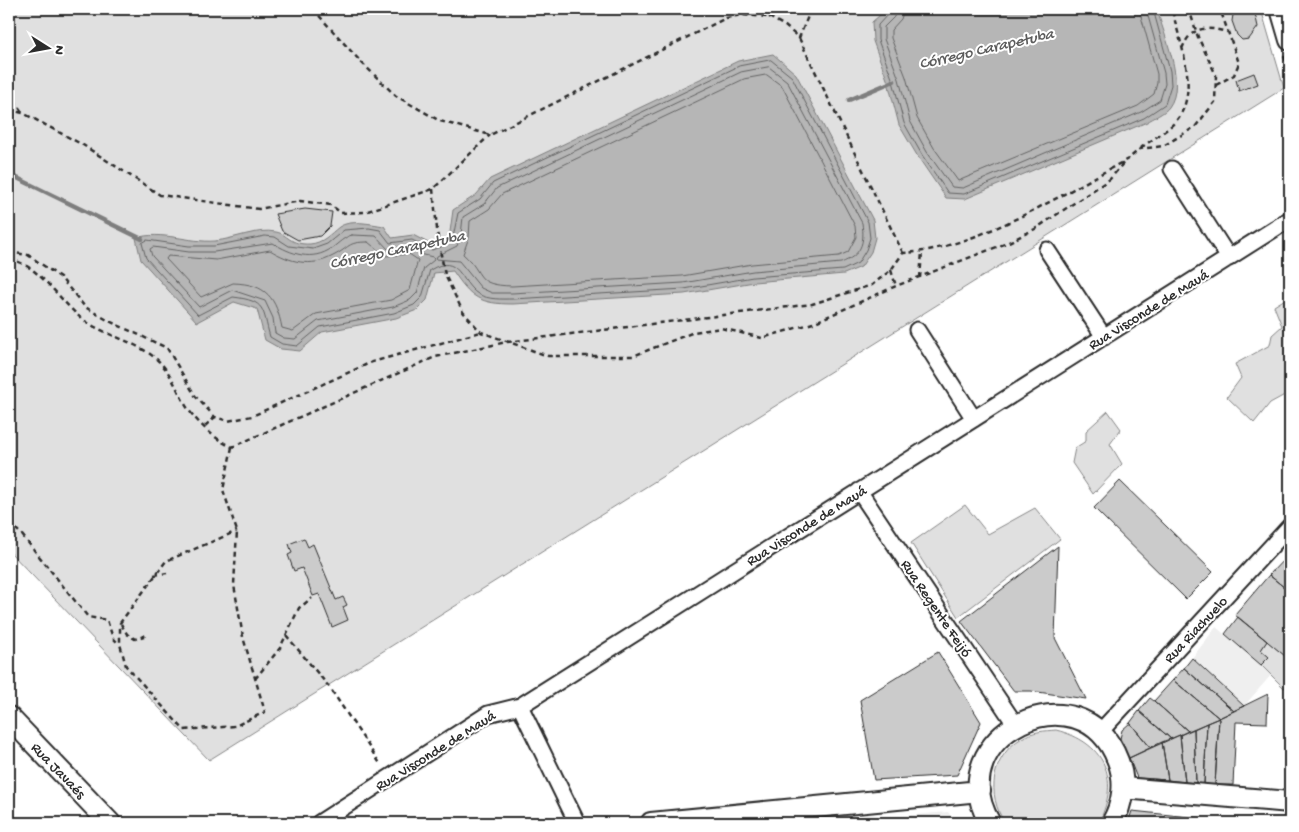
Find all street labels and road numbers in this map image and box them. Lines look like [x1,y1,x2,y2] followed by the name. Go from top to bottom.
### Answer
[1086,266,1213,355] street label: Rua Visconde de Mauá
[744,482,871,571] street label: Rua Visconde de Mauá
[896,557,975,662] street label: Rua Regente Feijó
[1161,593,1232,668] street label: Rua Riachuelo
[373,707,500,796] street label: Rua Visconde de Mauá
[26,740,89,804] street label: Rua Javaés

